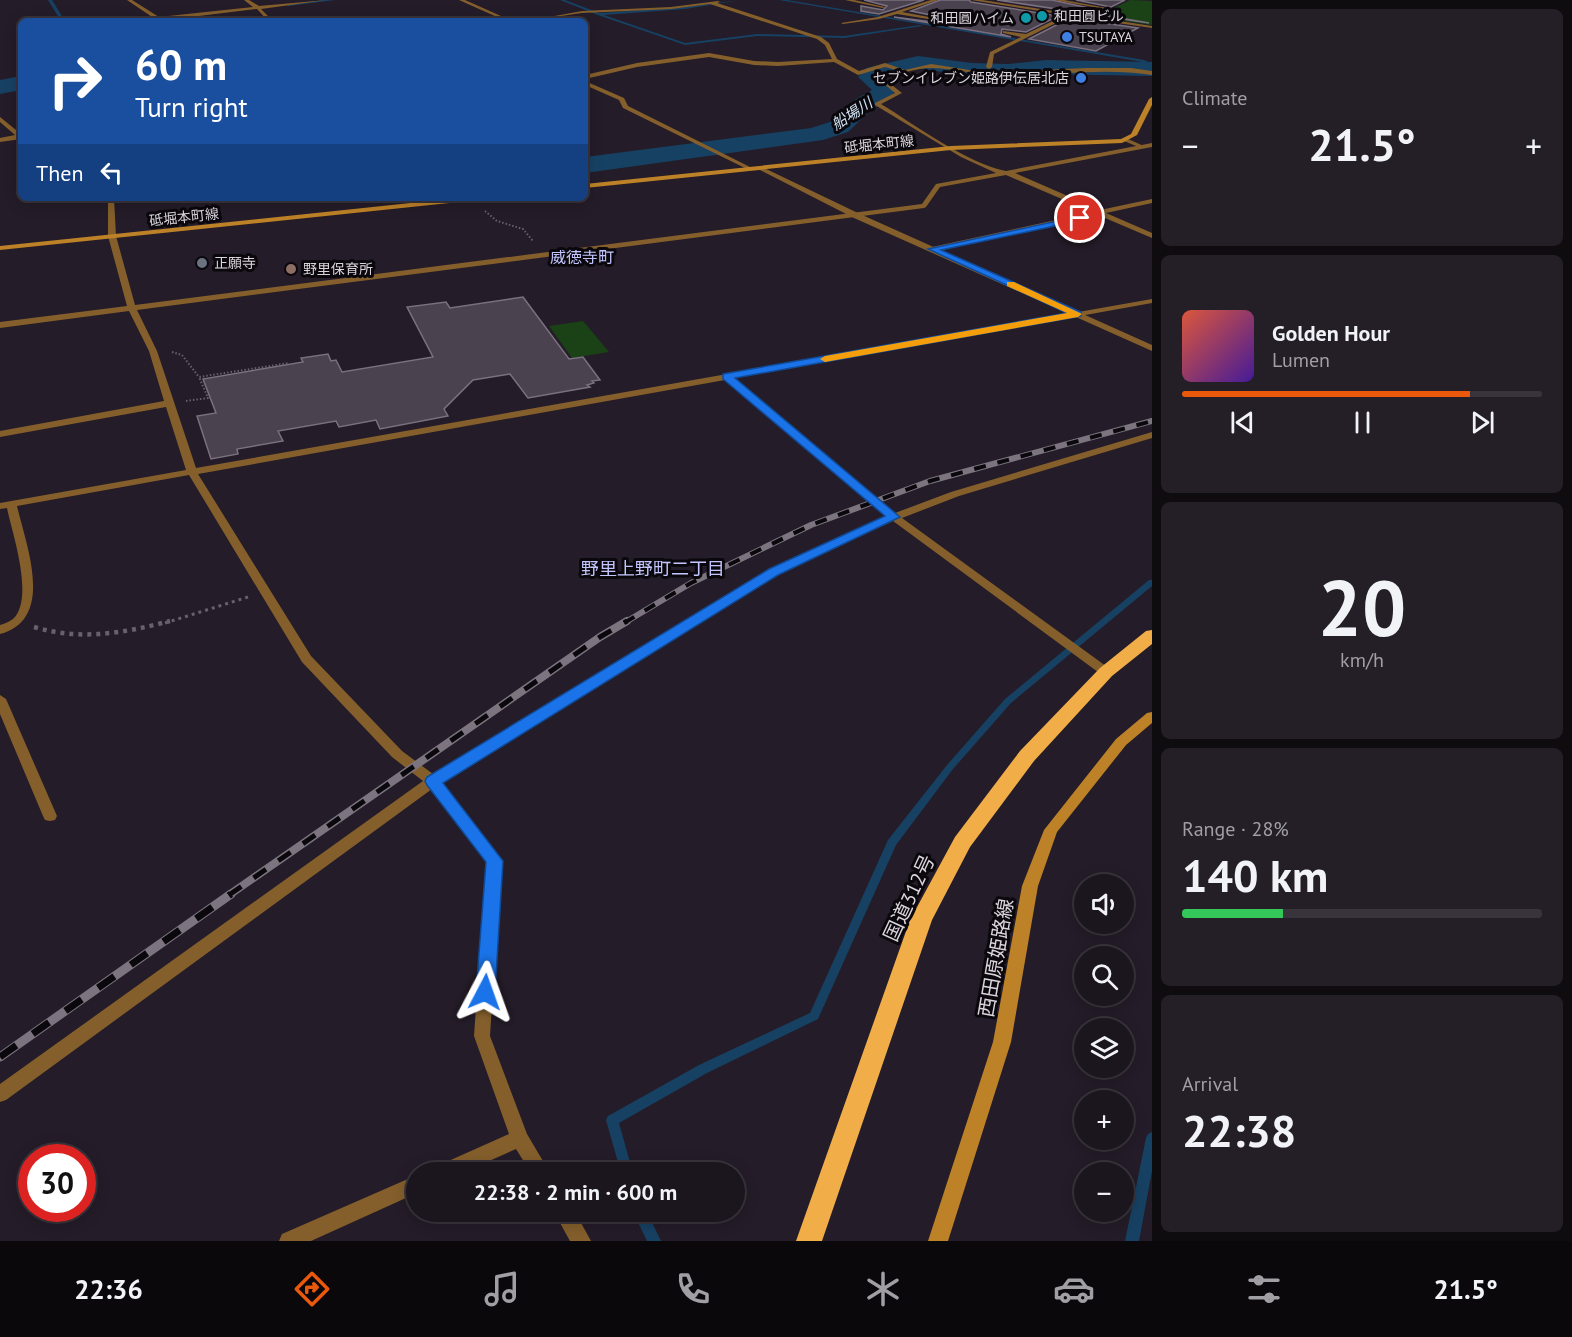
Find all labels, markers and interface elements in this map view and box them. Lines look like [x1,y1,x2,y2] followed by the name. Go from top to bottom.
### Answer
[1054,7,1124,25] place label: 和田圓ビル
[931,9,1014,27] place label: 和田圓ハイム
[1035,9,1049,23] marker: 和田圓ビル
[1019,11,1033,25] marker: 和田圓ハイム
[1079,28,1133,46] place label: TSUTAYA
[1060,30,1074,44] marker: TSUTAYA
[135,37,227,92] text: 60 m
[36,42,114,120] icon: right
[873,69,1069,87] place label: セブンイレブン姫路伊伝居北店
[1074,71,1088,85] marker: セブンイレブン姫路伊伝居北店
[1182,85,1248,111] text: Climate
[135,90,248,124] text: Turn right
[828,92,877,134] water label: 船場川
[1308,115,1416,173] text: 21.5°
[1182,124,1199,167] text: −
[1525,124,1542,167] text: +
[843,131,915,157] street label: 砥堀本町線
[95,156,128,189] icon: left
[36,159,83,187] text: Then
[1054,192,1105,243] pin
[1063,201,1096,234] icon: arrive
[148,204,220,230] street label: 砥堀本町線
[550,247,614,267] district label: 威徳寺町
[214,254,256,272] place label: 正願寺
[195,256,209,270] marker: 正願寺
[303,260,373,278] place label: 野里保育所
[284,262,298,276] marker: 野里保育所
[1272,319,1390,347] text: Golden Hour
[1272,347,1330,373] text: Lumen
[1226,406,1259,439] icon: previous
[1346,406,1379,439] icon: pause
[1466,406,1499,439] icon: next
[581,557,725,580] district label: 野里上野町二丁目
[1318,557,1406,658] text: 20
[1340,647,1384,673] text: km/h
[1182,816,1289,842] text: Range · 28%
[1182,846,1328,904] text: 140 km
[878,850,940,946] street label: 国道312号
[1074,874,1134,1222] map controls
[1074,874,1134,934] button: sound
[973,897,1019,1019] street label: 西田原姫路線
[1074,946,1134,1006] button: search
[453,960,517,1024] position arrow
[1074,1018,1134,1078] button: layers
[1182,1071,1238,1097] text: Arrival
[1074,1090,1134,1150] button: +
[1182,1101,1296,1159] text: 22:38
[18,1144,96,1222] speed limit sign: 30
[1074,1162,1134,1222] button: −
[474,1178,677,1206] text: 22:38 · 2 min · 600 m
[291,1268,333,1310] icon: directions
[481,1268,523,1310] icon: music
[672,1268,714,1310] icon: phone
[862,1268,904,1310] icon: climate
[1053,1268,1095,1310] icon: car
[1243,1268,1285,1310] icon: filters
[74,1272,143,1306] text: 22:36
[1433,1272,1498,1306] text: 21.5°

